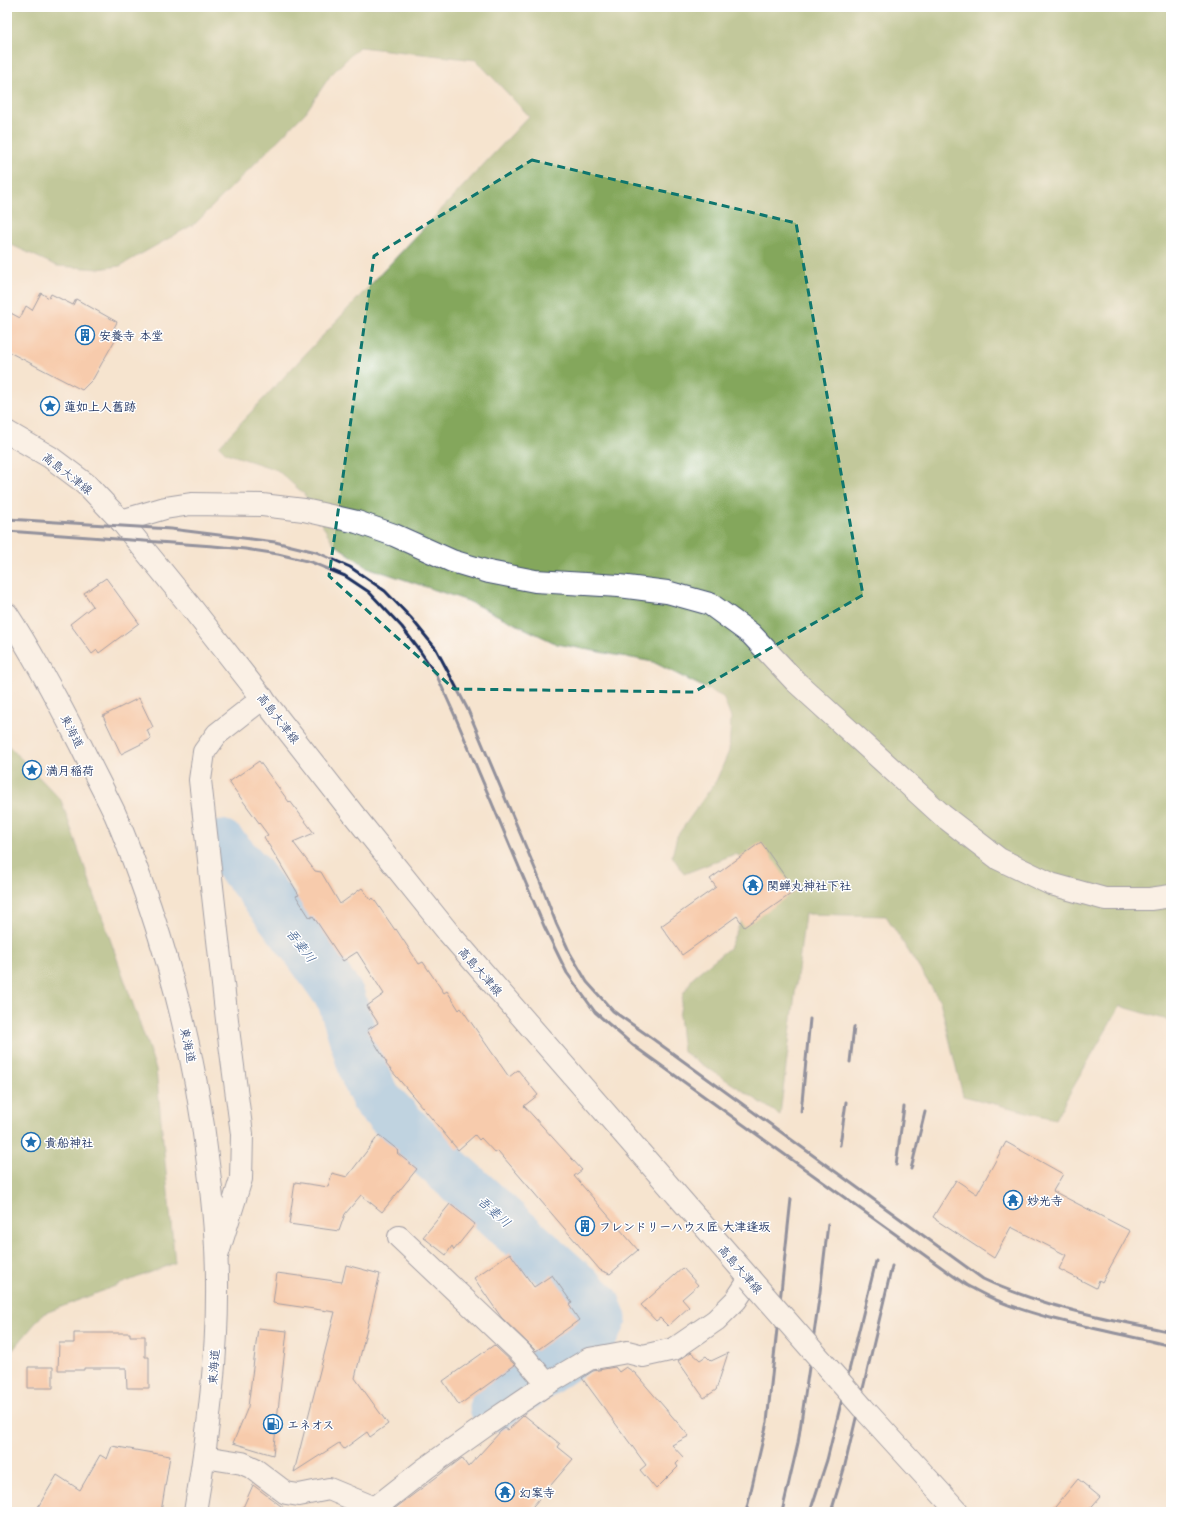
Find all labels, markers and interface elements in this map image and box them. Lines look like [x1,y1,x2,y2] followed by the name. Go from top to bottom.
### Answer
[74,324,96,346] building icon: 安養寺 本堂
[99,327,163,343] place label: 安養寺 本堂
[39,395,61,417] place icon: 蓮如上人舊跡
[64,398,136,414] place label: 蓮如上人舊跡
[39,448,97,498] street label: 高島大津線
[254,689,304,747] street label: 高島大津線
[58,711,88,751] street label: 東海道
[21,759,43,781] place icon: 満月稲荷
[46,762,94,778] place label: 満月稲荷
[742,874,764,896] temple icon: 関蝉丸神社下社
[767,877,851,893] place label: 関蝉丸神社下社
[283,924,321,966] water label: 吾妻川
[455,943,507,999] street label: 高島大津線
[177,1026,201,1064] street label: 東海道
[20,1131,42,1153] place icon: 貴船神社
[45,1134,93,1150] place label: 貴船神社
[1002,1189,1024,1211] temple icon: 妙光寺
[475,1192,515,1230] water label: 吾妻川
[1027,1192,1063,1208] place label: 妙光寺
[574,1215,596,1237] building icon: フレンドリーハウス匠 大津逢坂
[599,1218,771,1234] place label: フレンドリーハウス匠 大津逢坂
[715,1241,767,1297] street label: 高島大津線
[204,1348,222,1386] street label: 東海道
[262,1413,284,1435] fuel station icon: エネオス
[287,1416,334,1432] place label: エネオス
[494,1481,516,1503] temple icon: 幻案寺
[519,1484,555,1500] place label: 幻案寺

